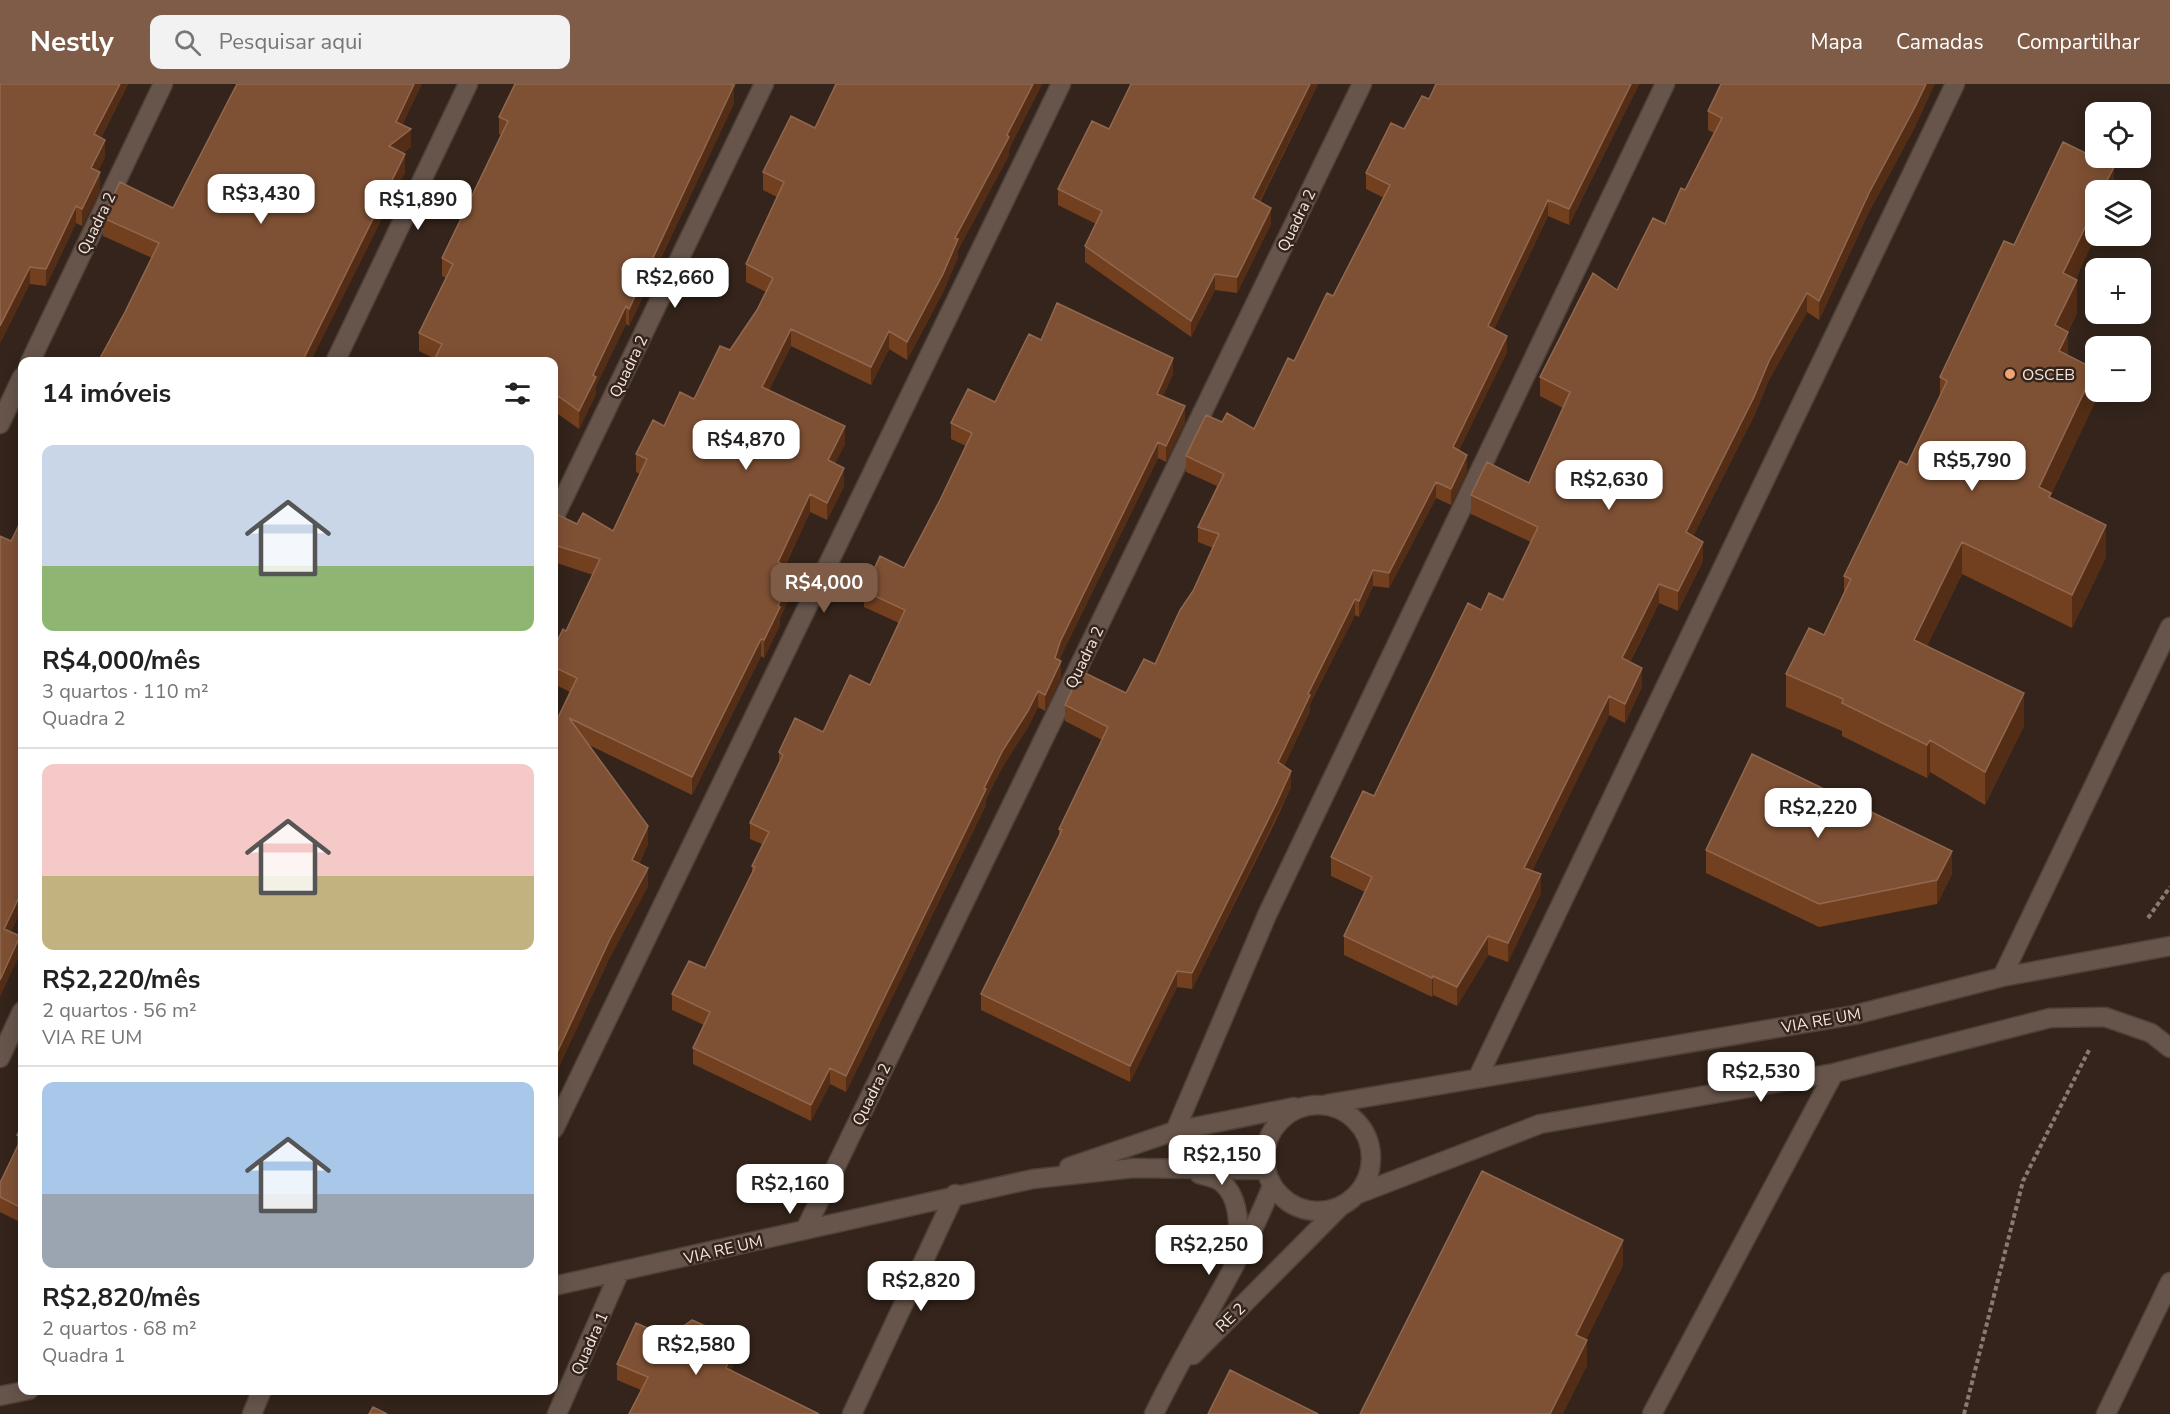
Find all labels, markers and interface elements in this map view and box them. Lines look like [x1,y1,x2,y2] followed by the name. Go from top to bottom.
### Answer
[150,15,570,69] search box
[30,23,114,61] text: Nestly
[171,26,204,59] icon: search
[219,27,362,57] text: Pesquisar aqui
[1811,28,1863,56] text: Mapa
[1896,28,1983,56] text: Camadas
[2016,28,2140,56] text: Compartilhar
[2085,102,2151,402] map controls
[2085,102,2151,168] button: locate
[206,174,316,225] pin: R$3,430
[222,180,300,207] text: R$3,430
[363,180,473,231] pin: R$1,890
[2085,180,2151,246] button: layers
[379,186,457,213] text: R$1,890
[1272,186,1321,255] street label: Quadra 2
[72,189,121,258] street label: Quadra 2
[620,258,730,309] pin: R$2,660
[2085,258,2151,324] button: +
[636,264,714,291] text: R$2,660
[604,332,653,401] street label: Quadra 2
[2085,336,2151,402] button: −
[2022,364,2075,386] place label: OSCEB
[2003,367,2017,381] marker: OSCEB
[42,376,171,411] text: 14 imóveis
[501,377,534,410] icon: filters
[691,420,801,471] pin: R$4,870
[707,426,785,453] text: R$4,870
[1917,441,2027,492] pin: R$5,790
[1933,447,2011,474] text: R$5,790
[1554,460,1664,511] pin: R$2,630
[1570,466,1648,493] text: R$2,630
[234,484,342,592] icon: home
[769,563,879,614] pin: R$4,000
[785,569,863,596] text: R$4,000
[1060,623,1109,692] street label: Quadra 2
[42,643,200,678] text: R$4,000/mês
[42,678,209,705] text: 3 quartos · 110 m²
[42,705,126,732] text: Quadra 2
[1763,788,1873,839] pin: R$2,220
[1779,794,1857,821] text: R$2,220
[234,803,342,911] icon: home
[42,962,200,997] text: R$2,220/mês
[42,997,197,1024] text: 2 quartos · 56 m²
[1779,1003,1863,1039] street label: VIA RE UM
[42,1024,142,1051] text: VIA RE UM
[1706,1052,1816,1103] pin: R$2,530
[1722,1058,1800,1085] text: R$2,530
[847,1060,896,1129] street label: Quadra 2
[234,1121,342,1229] icon: home
[1167,1135,1277,1186] pin: R$2,150
[1183,1141,1261,1168] text: R$2,150
[735,1164,845,1215] pin: R$2,160
[751,1170,829,1197] text: R$2,160
[1154,1225,1264,1276] pin: R$2,250
[681,1230,765,1270] street label: VIA RE UM
[1170,1231,1248,1258] text: R$2,250
[866,1261,976,1312] pin: R$2,820
[882,1267,960,1294] text: R$2,820
[42,1280,200,1315] text: R$2,820/mês
[1211,1298,1250,1337] street label: RE 2
[566,1308,614,1378] street label: Quadra 1
[42,1315,197,1342] text: 2 quartos · 68 m²
[641,1325,751,1376] pin: R$2,580
[657,1331,735,1358] text: R$2,580
[42,1342,126,1369] text: Quadra 1

